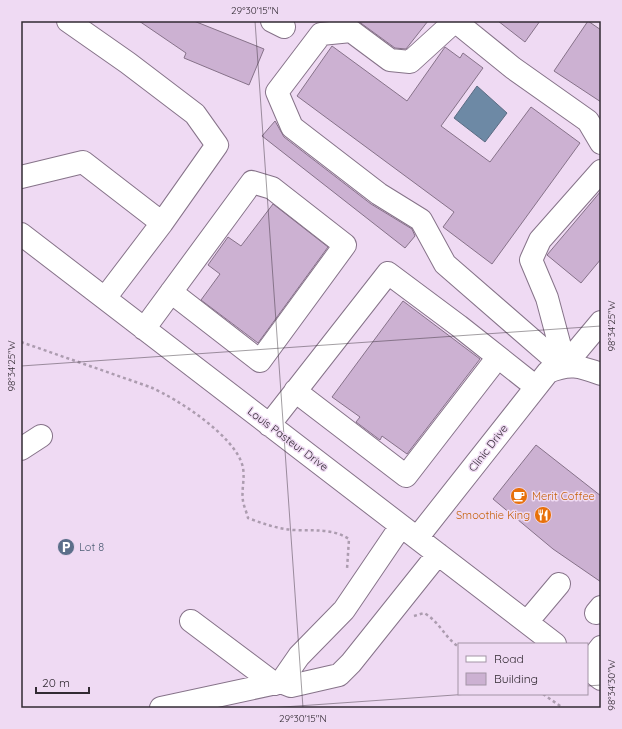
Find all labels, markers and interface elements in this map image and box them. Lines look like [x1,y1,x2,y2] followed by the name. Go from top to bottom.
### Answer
[231,4,279,17] text: 29°30'15"N
[605,300,618,352] text: 98°34'25"W
[5,340,18,392] text: 98°34'25"W
[245,404,331,474] street label: Louis Pasteur Drive
[465,422,511,474] street label: Clinic Drive
[509,486,529,506] cafe icon: Merit Coffee
[532,489,595,503] place label: Merit Coffee
[533,505,553,525] restaurant icon: Smoothie King
[456,508,530,522] place label: Smoothie King
[56,537,76,557] parking icon: Lot 8
[79,540,104,554] place label: Lot 8
[458,643,588,695] legend
[494,651,524,666] text: Road
[605,659,618,711] text: 98°34'30"W
[36,669,89,695] scale bar
[494,671,538,686] text: Building
[42,675,70,690] text: 20 m
[279,712,327,725] text: 29°30'15"N

